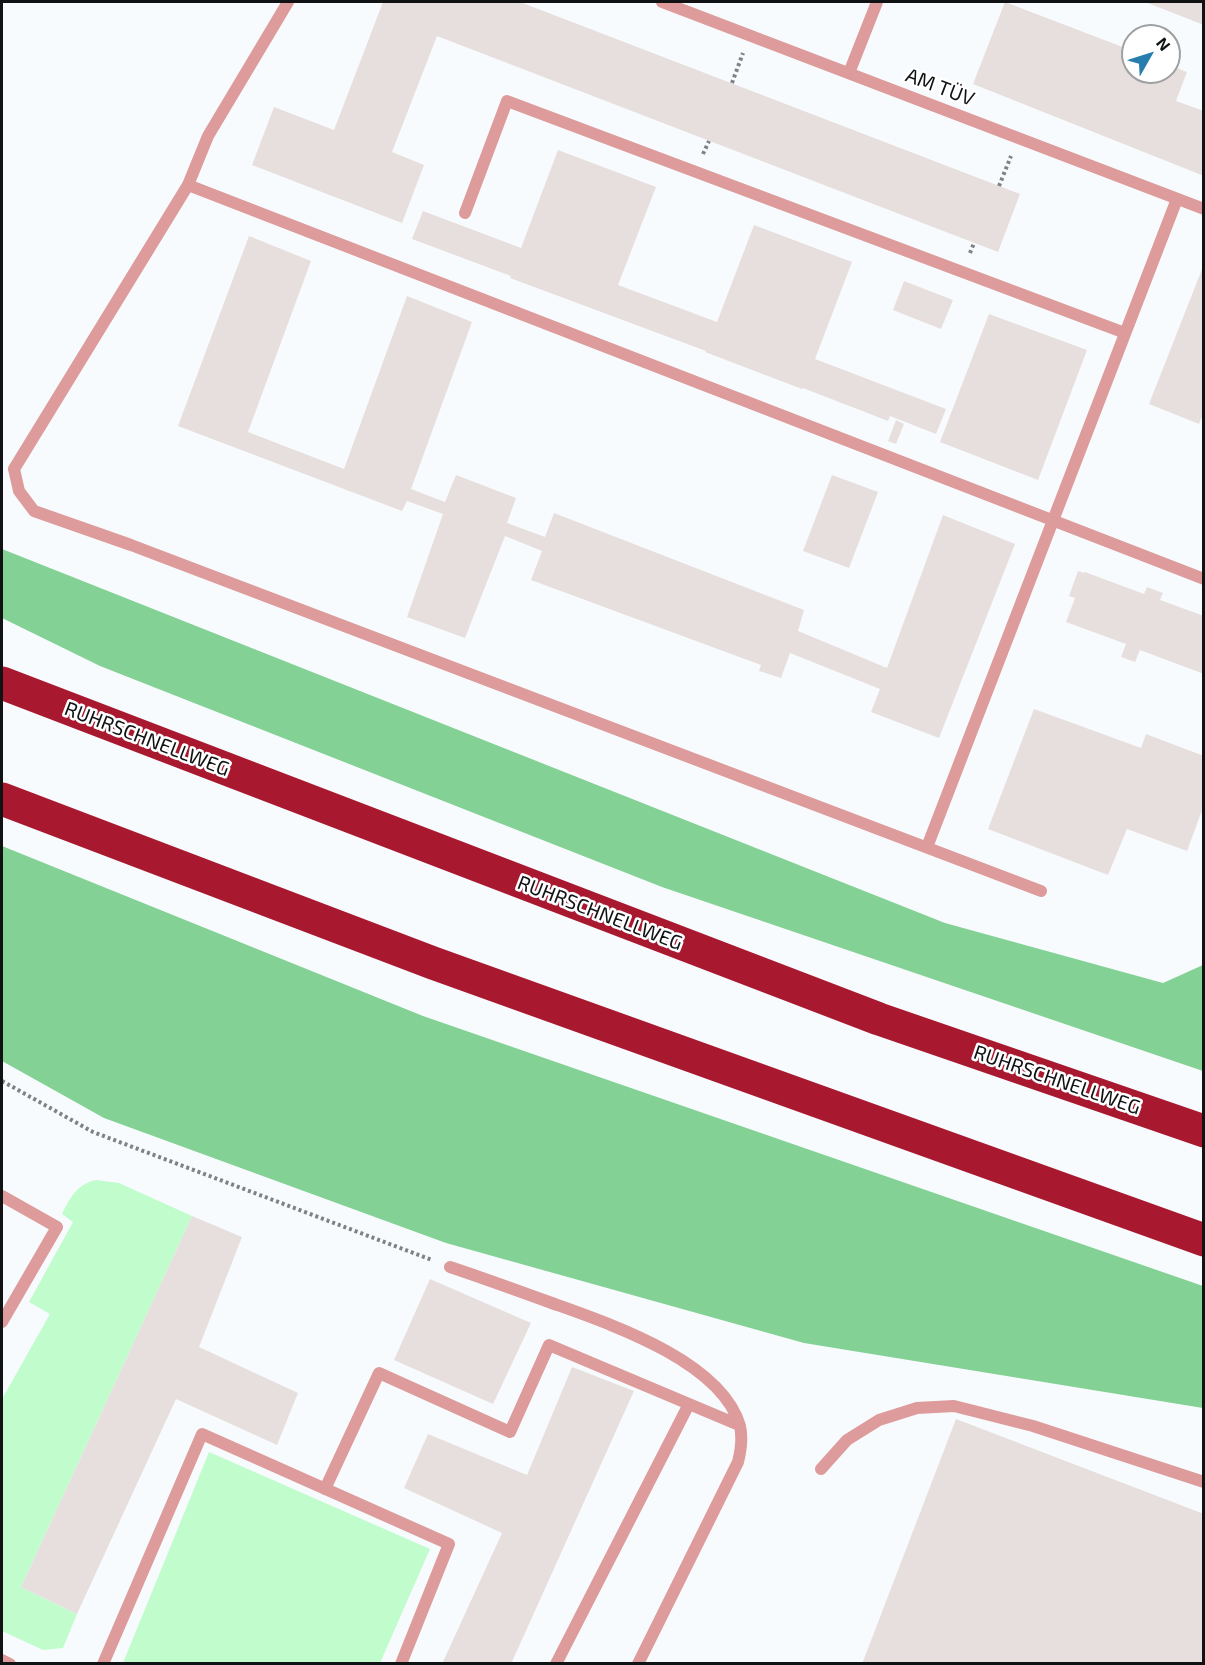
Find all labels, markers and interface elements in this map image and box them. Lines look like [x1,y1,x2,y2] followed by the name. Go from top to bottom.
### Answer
[1121,24,1181,84] north arrow
[1153,33,1175,54] text: N
[902,63,978,111] street label: AM TÜV
[61,696,233,782] street label: RUHRSCHNELLWEG
[514,870,686,956] street label: RUHRSCHNELLWEG
[970,1040,1144,1120] street label: RUHRSCHNELLWEG

